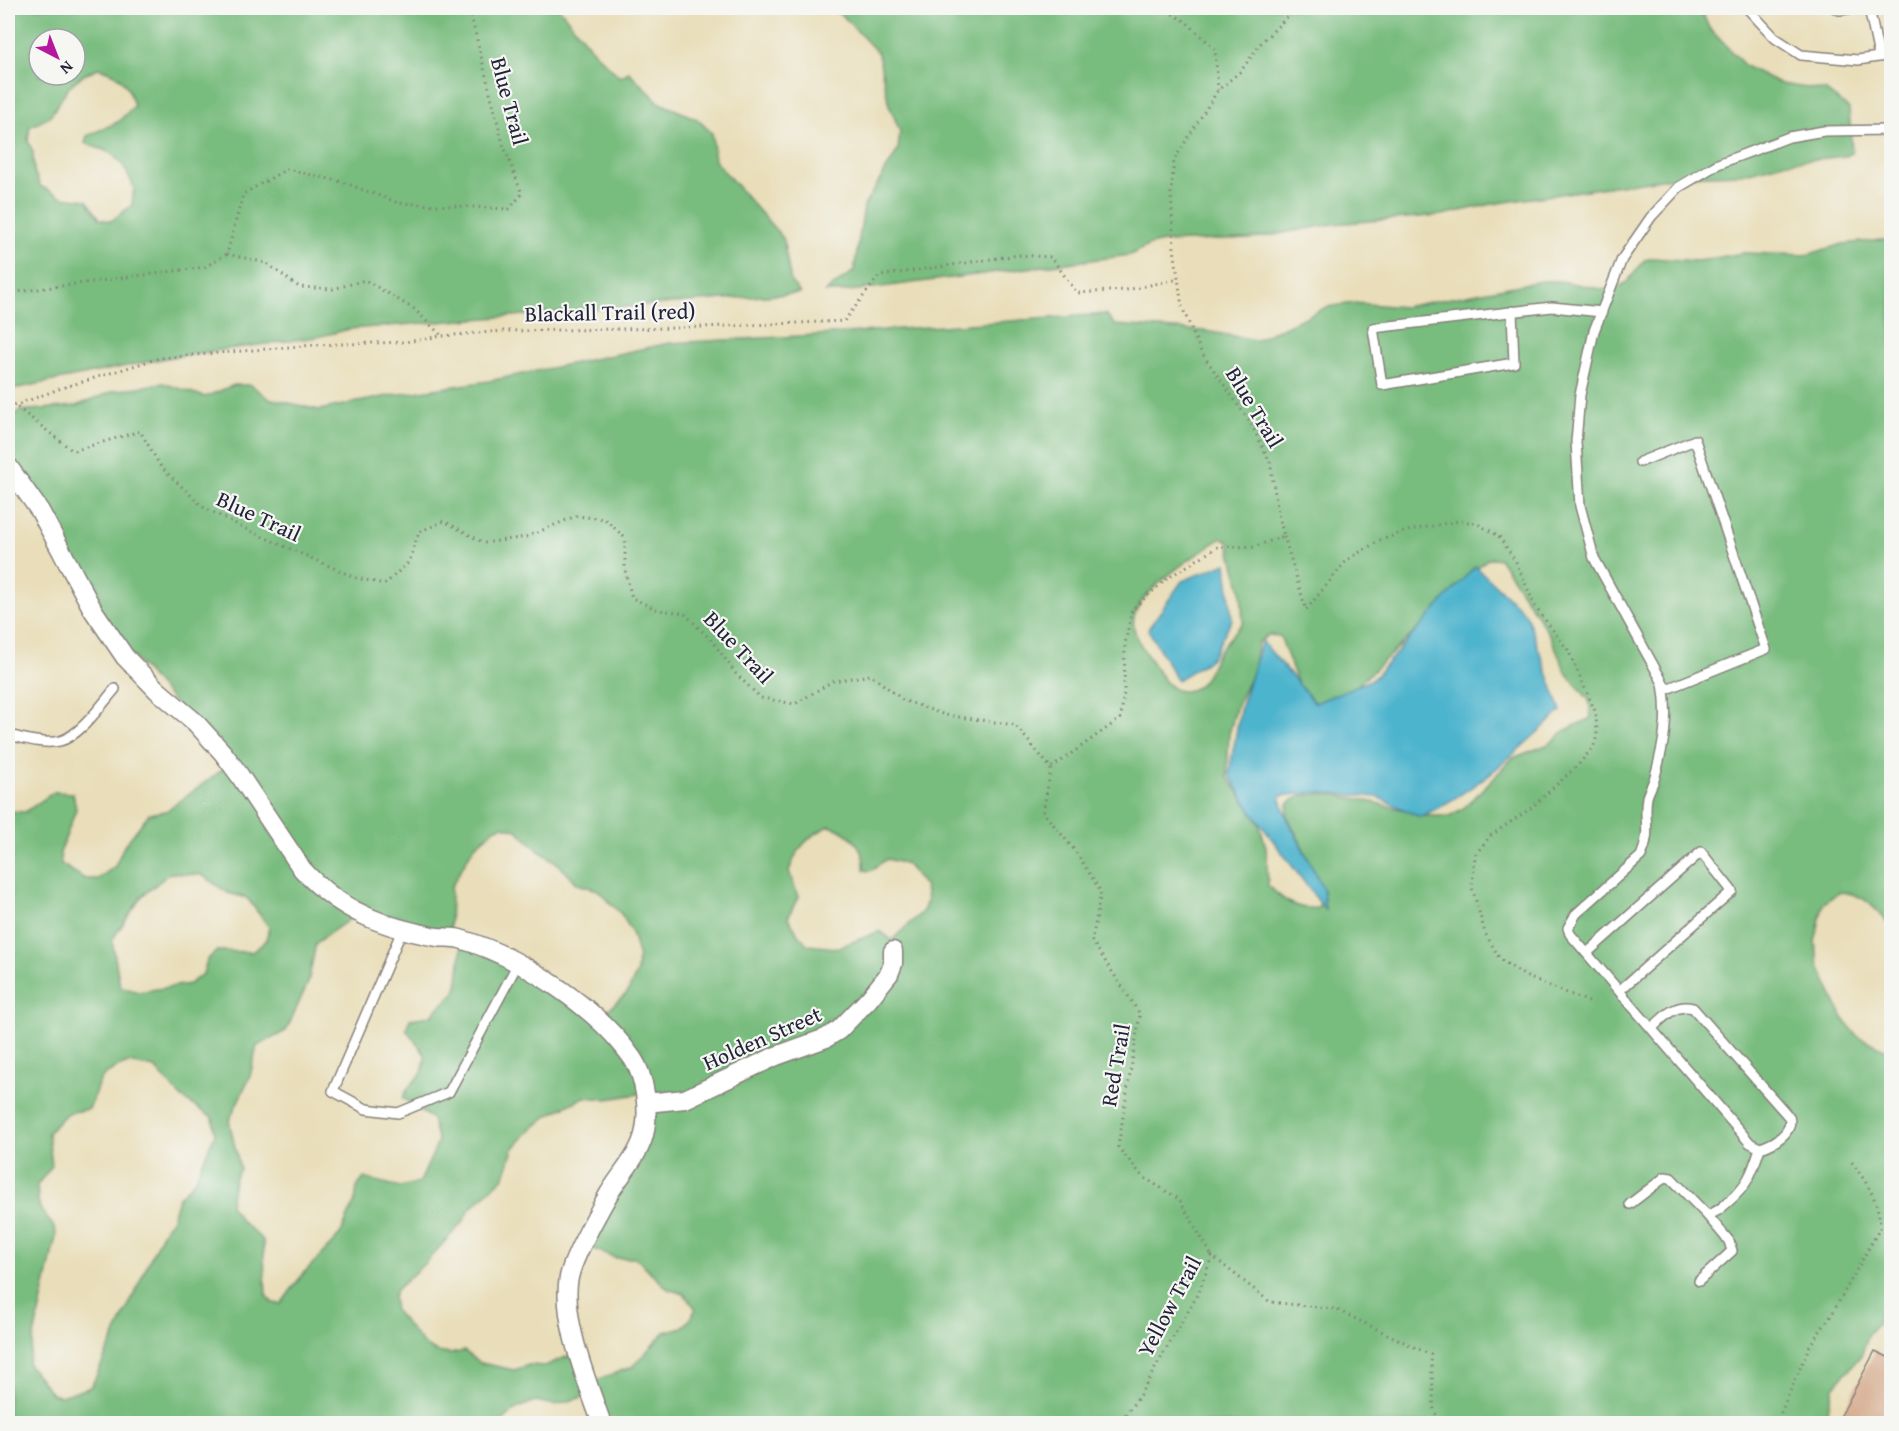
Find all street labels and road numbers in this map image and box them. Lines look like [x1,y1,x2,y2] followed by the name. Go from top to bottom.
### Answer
[483,54,537,148] street label: Blue Trail
[524,295,696,329] street label: Blackall Trail (red)
[1218,360,1292,454] street label: Blue Trail
[212,483,306,549] street label: Blue Trail
[697,603,781,691] street label: Blue Trail
[698,997,827,1078] street label: Holden Street
[1092,1021,1138,1109] street label: Red Trail
[1129,1250,1209,1362] street label: Yellow Trail

